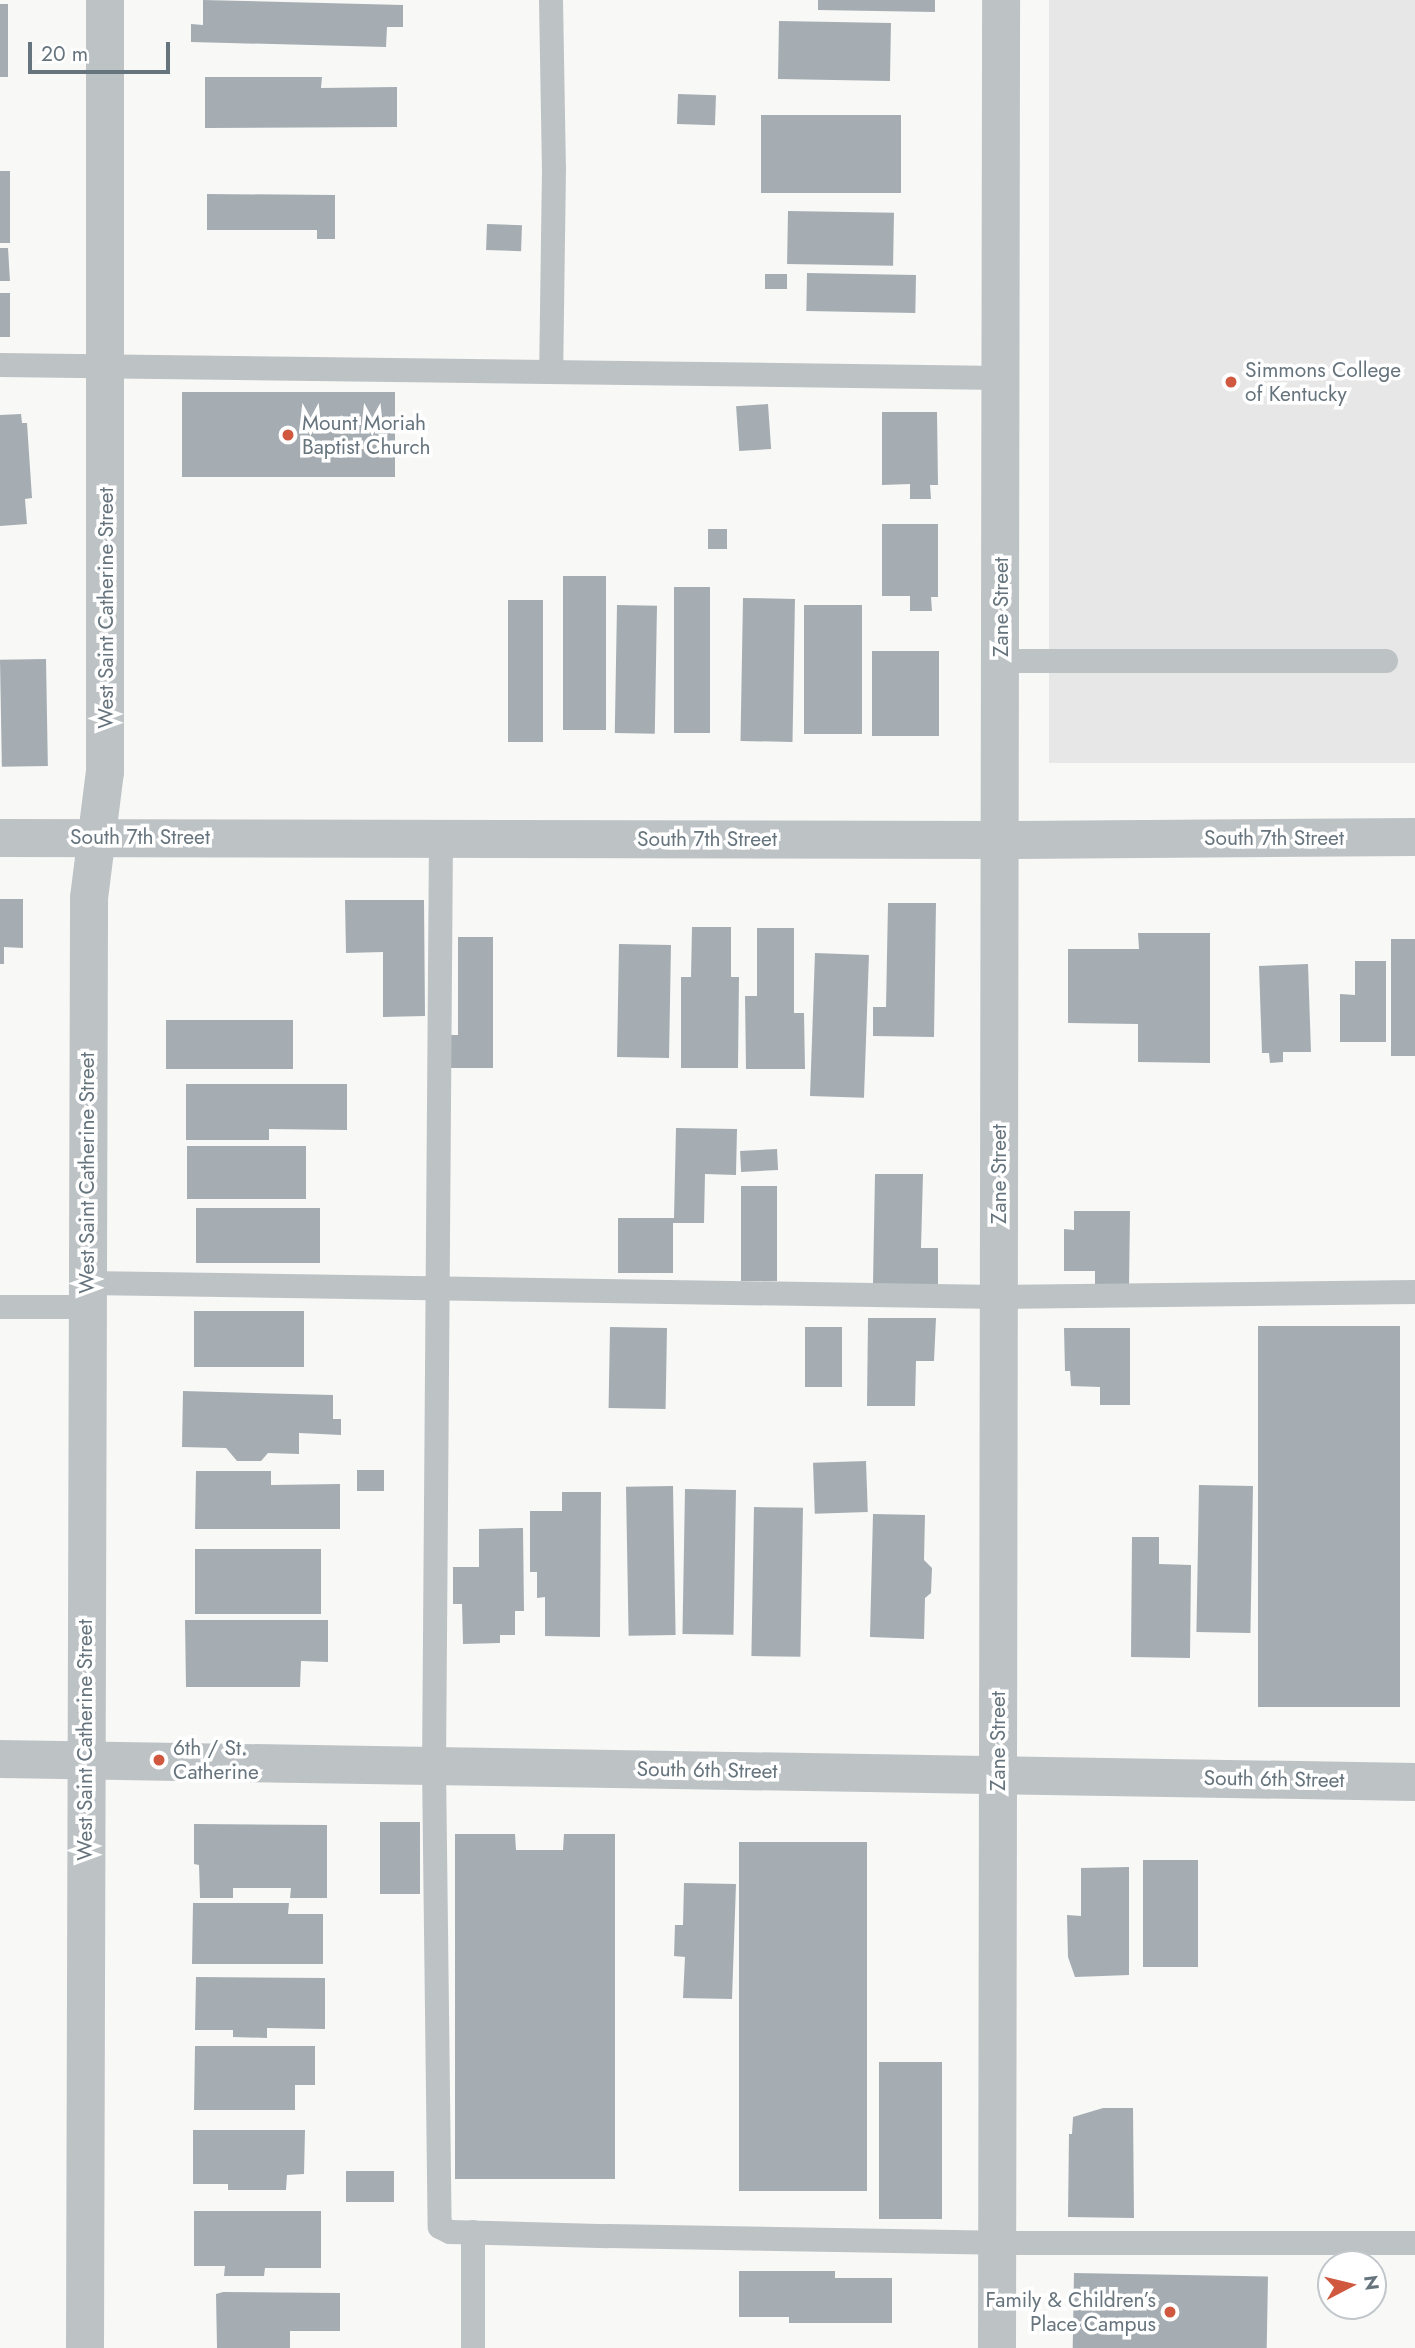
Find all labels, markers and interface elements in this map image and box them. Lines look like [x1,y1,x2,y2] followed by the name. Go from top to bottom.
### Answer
[32,28,173,72] scale bar
[41,39,88,69] text: 20 m
[1245,357,1401,407] place label: Simmons College of Kentucky
[1223,374,1239,390] marker: Simmons College of Kentucky
[302,410,430,460] place label: Mount Moriah Baptist Church
[280,427,296,443] marker: Mount Moriah Baptist Church
[93,487,119,729] street label: West Saint Catherine Street
[988,557,1014,657] street label: Zane Street
[70,824,210,850] street label: South 7th Street
[1204,825,1344,851] street label: South 7th Street
[637,826,777,852] street label: South 7th Street
[74,1052,100,1294] street label: West Saint Catherine Street
[986,1124,1012,1224] street label: Zane Street
[72,1619,98,1861] street label: West Saint Catherine Street
[985,1691,1011,1791] street label: Zane Street
[173,1735,259,1785] place label: 6th / St. Catherine
[151,1752,167,1768] marker: 6th / St. Catherine
[636,1756,778,1784] street label: South 6th Street
[1203,1765,1345,1793] street label: South 6th Street
[1317,2250,1387,2320] north arrow
[1357,2273,1386,2292] text: N
[985,2287,1156,2337] place label: Family & Children’s Place Campus
[1162,2304,1178,2320] marker: Family & Children’s Place Campus

